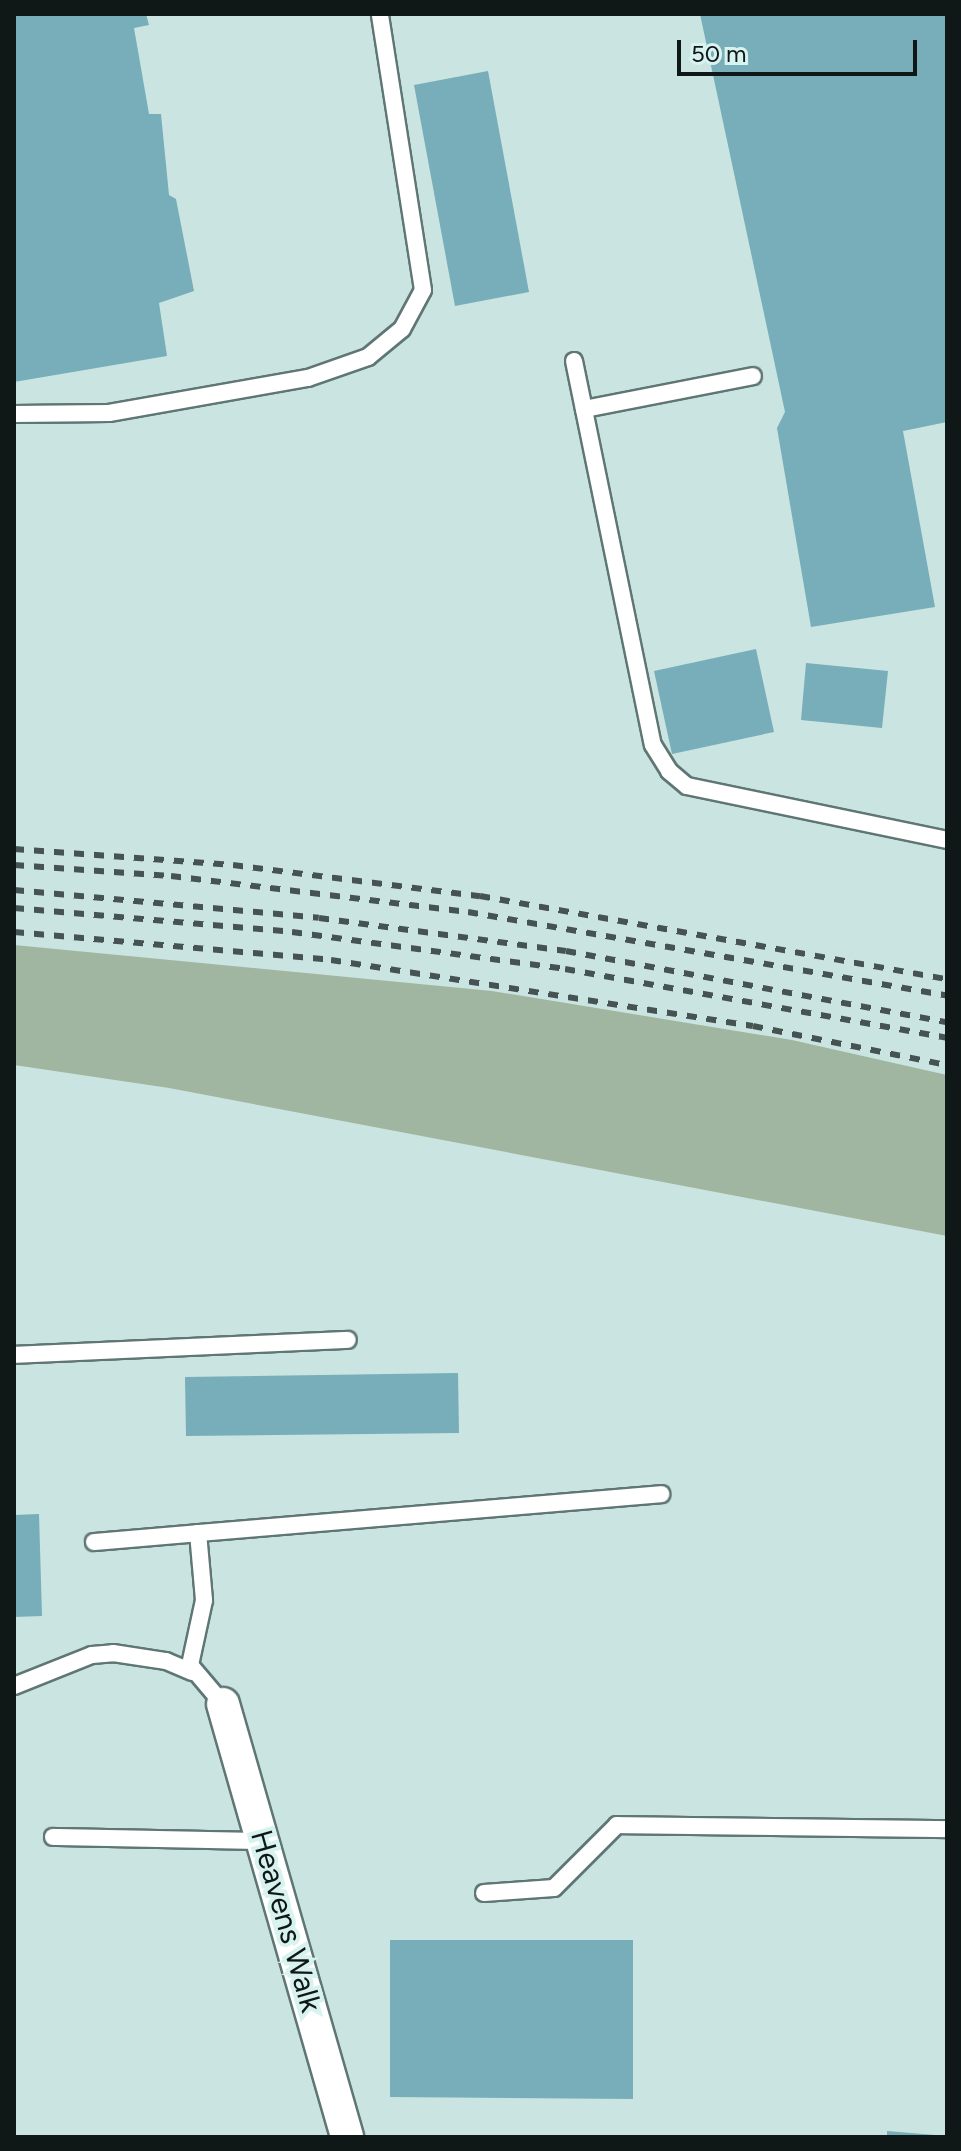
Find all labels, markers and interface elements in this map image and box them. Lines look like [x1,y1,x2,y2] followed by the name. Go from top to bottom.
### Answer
[681,24,921,74] scale bar
[691,39,747,68] text: 50 m
[243,1826,329,2016] street label: Heavens Walk

